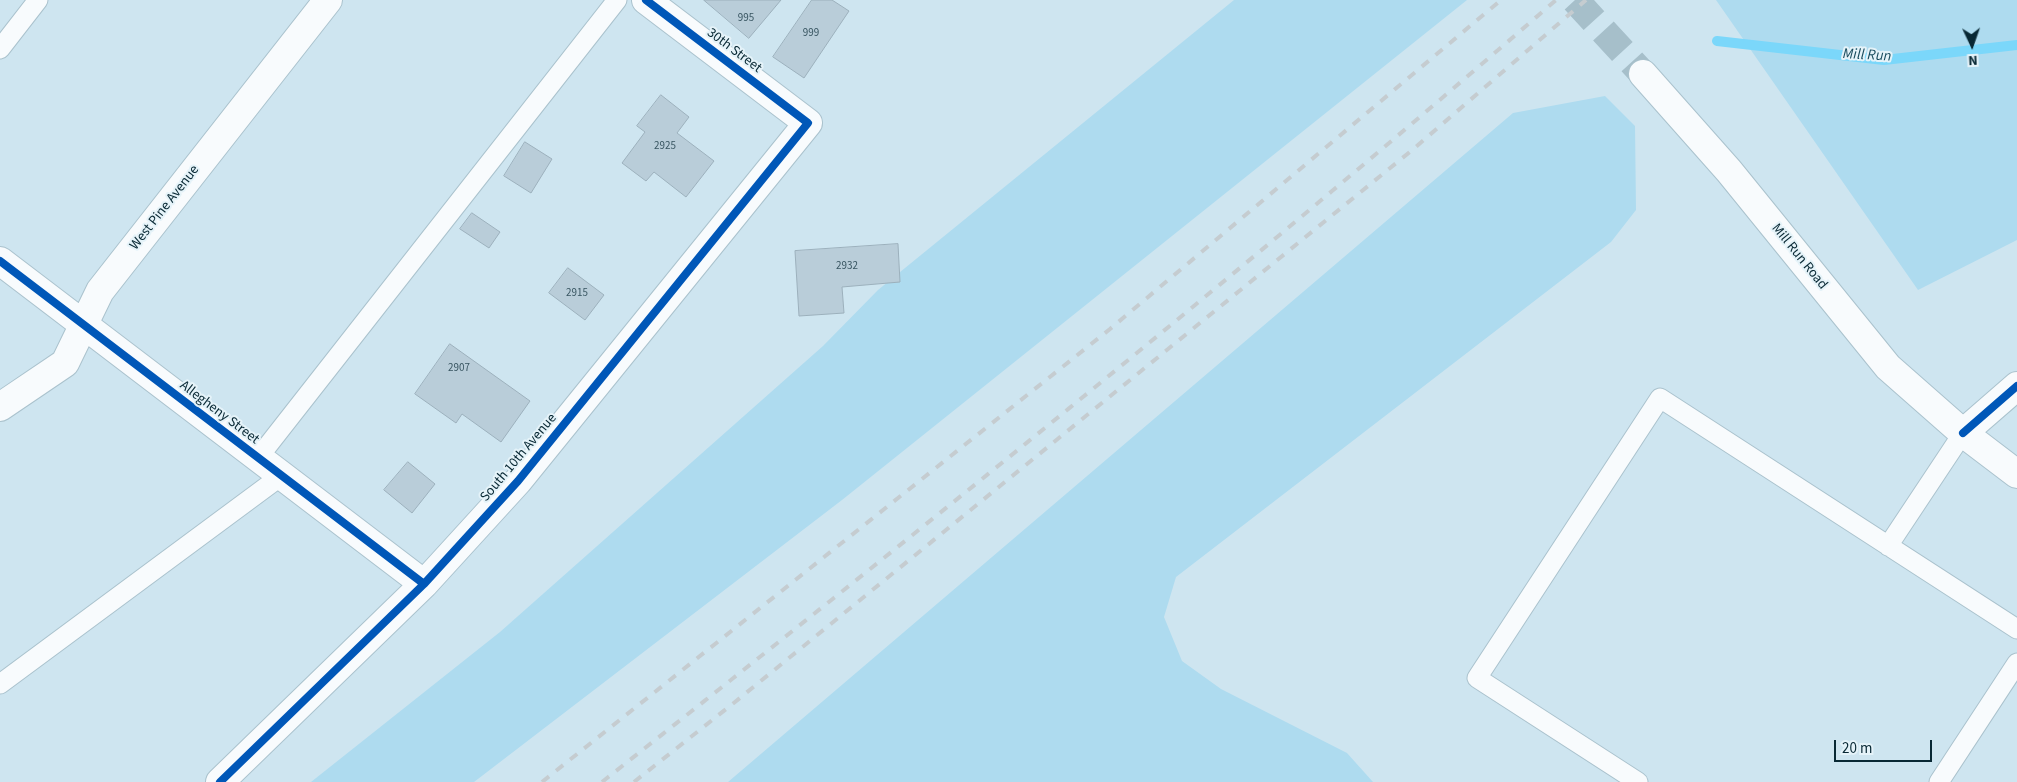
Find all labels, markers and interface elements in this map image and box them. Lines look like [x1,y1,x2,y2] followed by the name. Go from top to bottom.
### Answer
[738,12,754,26] house number: 995
[1947,20,1997,70] north arrow
[703,25,765,77] street label: 30th Street
[803,27,819,41] house number: 999
[1842,46,1892,66] water label: Mill Run
[1968,50,1978,70] text: N
[654,140,676,154] house number: 2925
[127,162,203,254] street label: West Pine Avenue
[1767,221,1831,293] street label: Mill Run Road
[836,260,858,274] house number: 2932
[566,287,588,301] house number: 2915
[448,362,470,376] house number: 2907
[176,378,262,448] street label: Allegheny Street
[477,410,561,506] street label: South 10th Avenue
[1837,730,1934,762] scale bar
[1842,738,1872,759] text: 20 m

